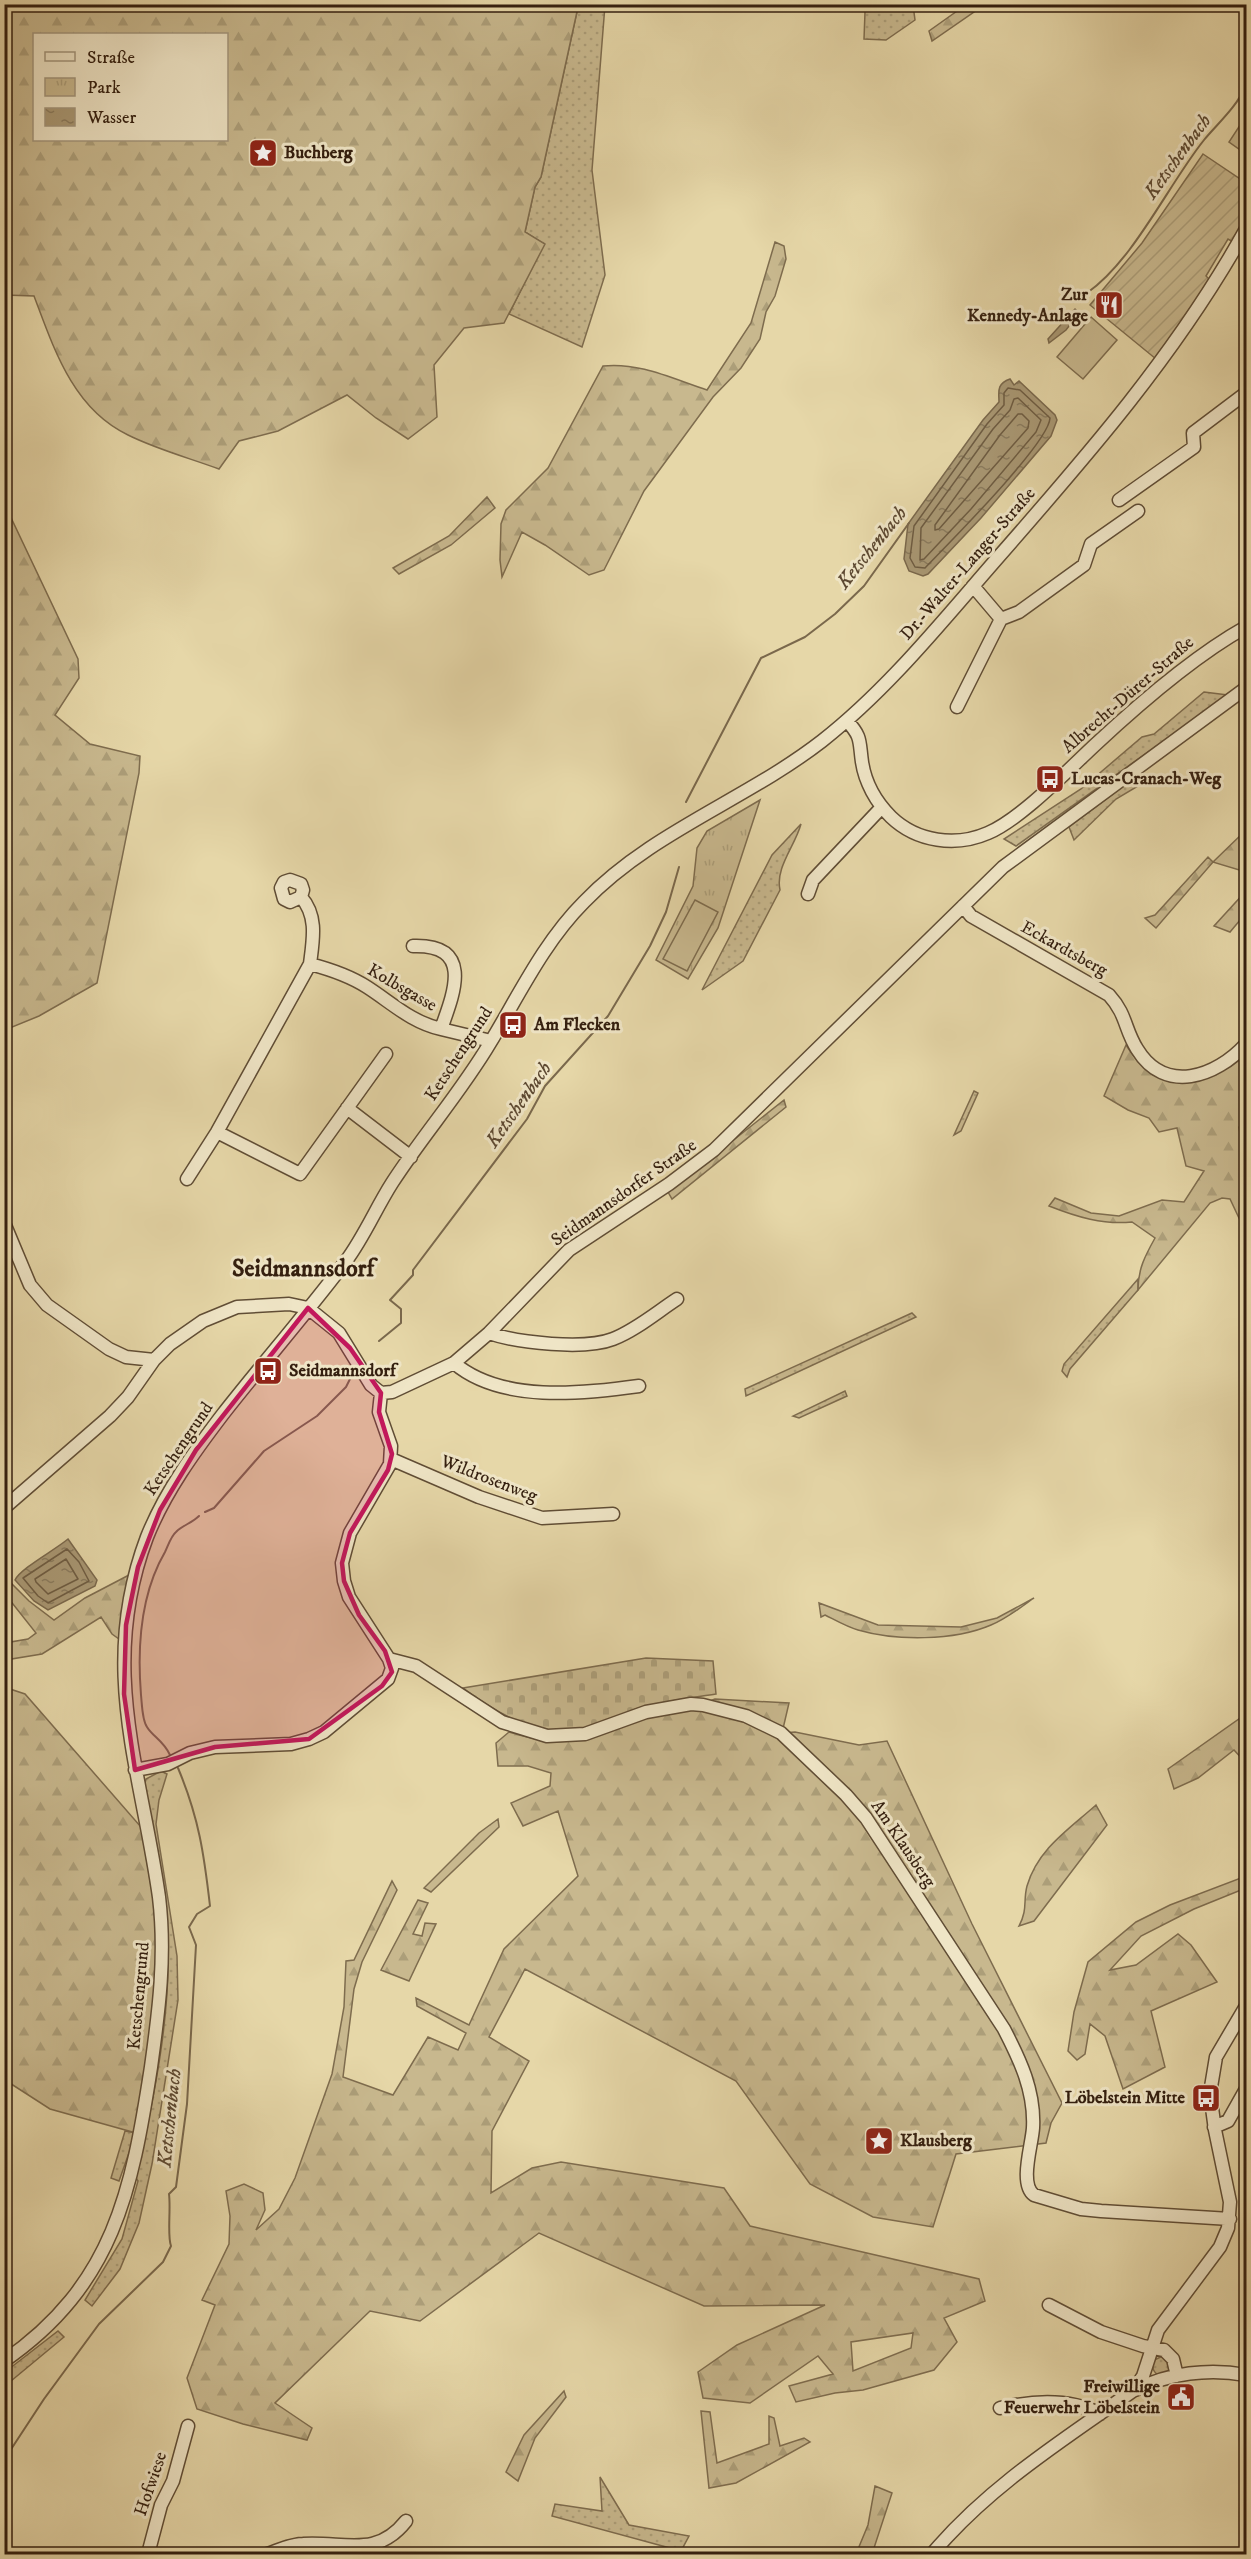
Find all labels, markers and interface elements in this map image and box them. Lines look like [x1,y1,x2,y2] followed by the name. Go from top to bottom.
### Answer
[33,33,228,141] legend
[87,47,135,69] text: Straße
[87,77,121,99] text: Park
[86,107,137,129] text: Wasser
[1138,110,1217,205] water label: Ketschenbach
[247,137,279,169] place icon: Buchberg
[284,142,354,164] place label: Buchberg
[967,284,1089,327] place label: Zur Kennedy-Anlage
[1093,289,1125,321] restaurant icon: Zur Kennedy-Anlage
[896,483,1040,645] street label: Dr.-Walter-Langer-Straße
[831,502,913,595] water label: Ketschenbach
[1058,632,1198,758] street label: Albrecht-Dürer-Straße
[1034,763,1066,795] bus stop icon: Lucas-Cranach-Weg
[1071,768,1222,790] place label: Lucas-Cranach-Weg
[1017,916,1111,982] street label: Eckardtsberg
[363,959,441,1017] street label: Kolbsgasse
[420,1003,498,1105] street label: Ketschengrund
[497,1009,529,1041] bus stop icon: Am Flecken
[533,1014,621,1036] place label: Am Flecken
[480,1057,558,1154] water label: Ketschenbach
[547,1135,701,1251] street label: Seidmannsdorfer Straße
[232,1254,378,1284] district label: Seidmannsdorf
[252,1355,284,1387] bus stop icon: Seidmannsdorf
[289,1360,399,1382] place label: Seidmannsdorf
[140,1398,218,1500] street label: Ketschengrund
[437,1450,541,1508] street label: Wildrosenweg
[866,1796,940,1892] street label: Am Klausberg
[123,1941,155,2051] street label: Ketschengrund
[152,2067,188,2170] water label: Ketschenbach
[1190,2082,1222,2114] bus stop icon: Löbelstein Mitte
[1065,2087,1186,2109] place label: Löbelstein Mitte
[863,2125,895,2157] place icon: Klausberg
[900,2130,973,2152] place label: Klausberg
[1004,2376,1161,2419] place label: Freiwillige Feuerwehr Löbelstein
[1165,2381,1197,2413] public building icon: Freiwillige Feuerwehr Löbelstein
[130,2449,172,2519] street label: Hofwiese

